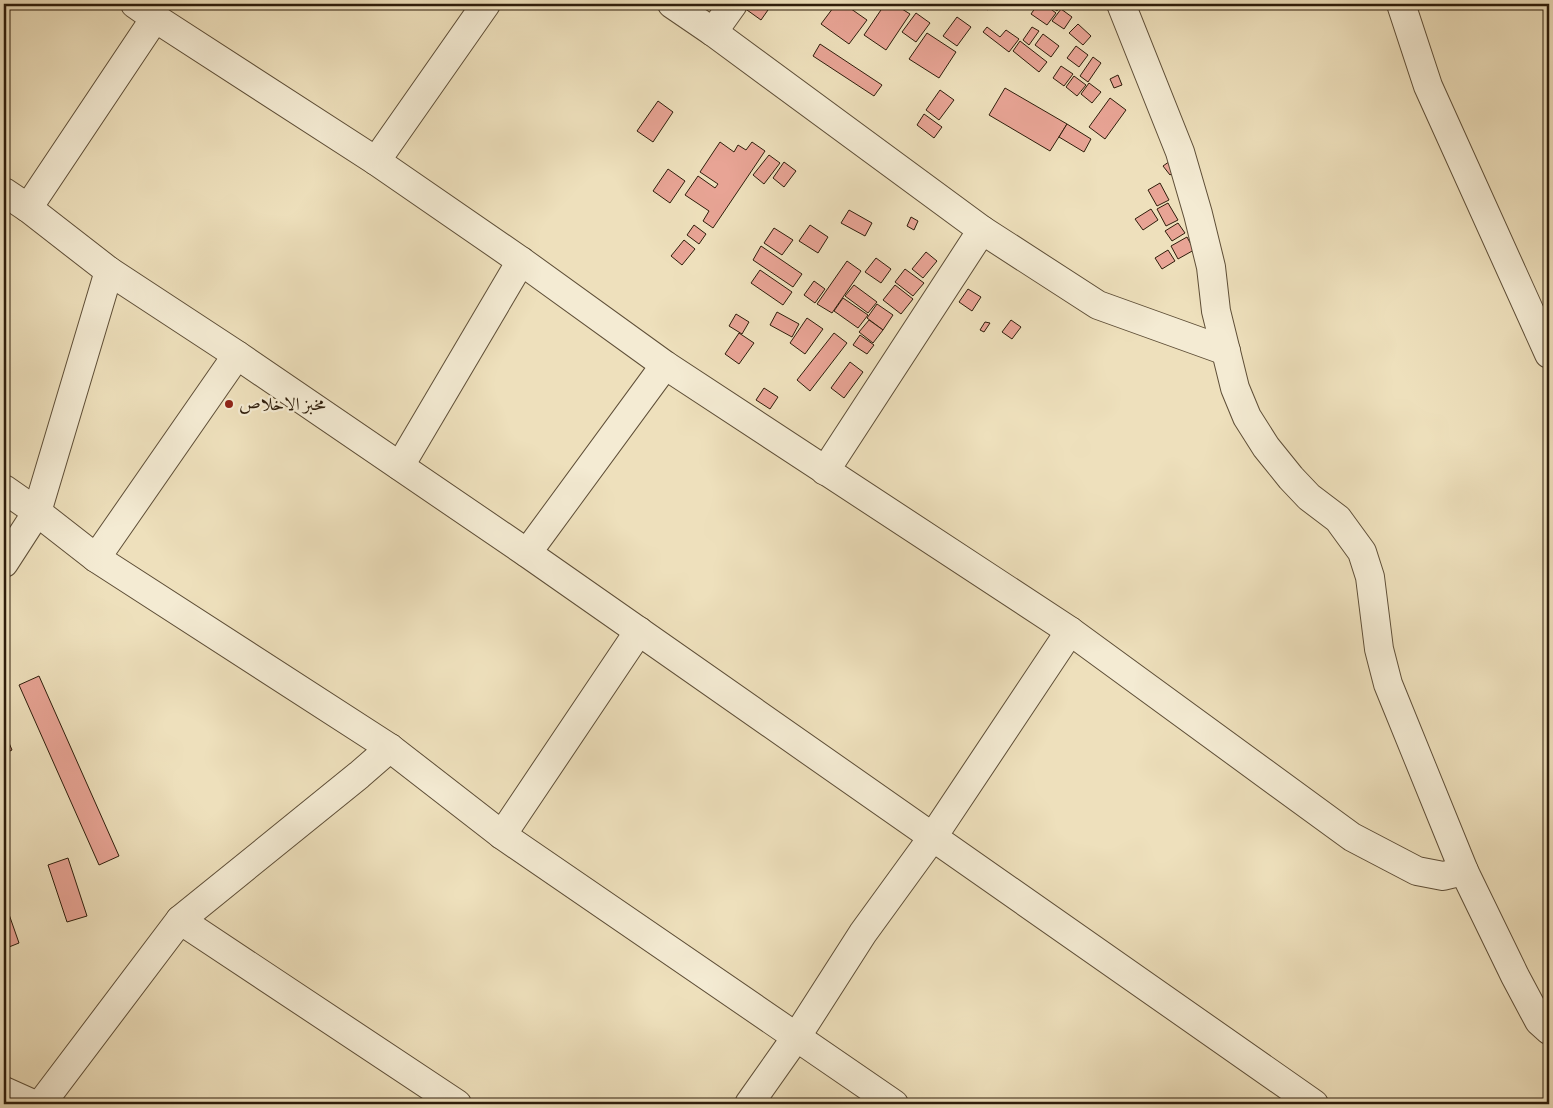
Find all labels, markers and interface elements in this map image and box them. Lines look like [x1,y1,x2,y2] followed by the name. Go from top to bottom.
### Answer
[239,393,326,416] place label: مخبز الاخلاص
[223,398,235,410] marker: مخبز الاخلاص

